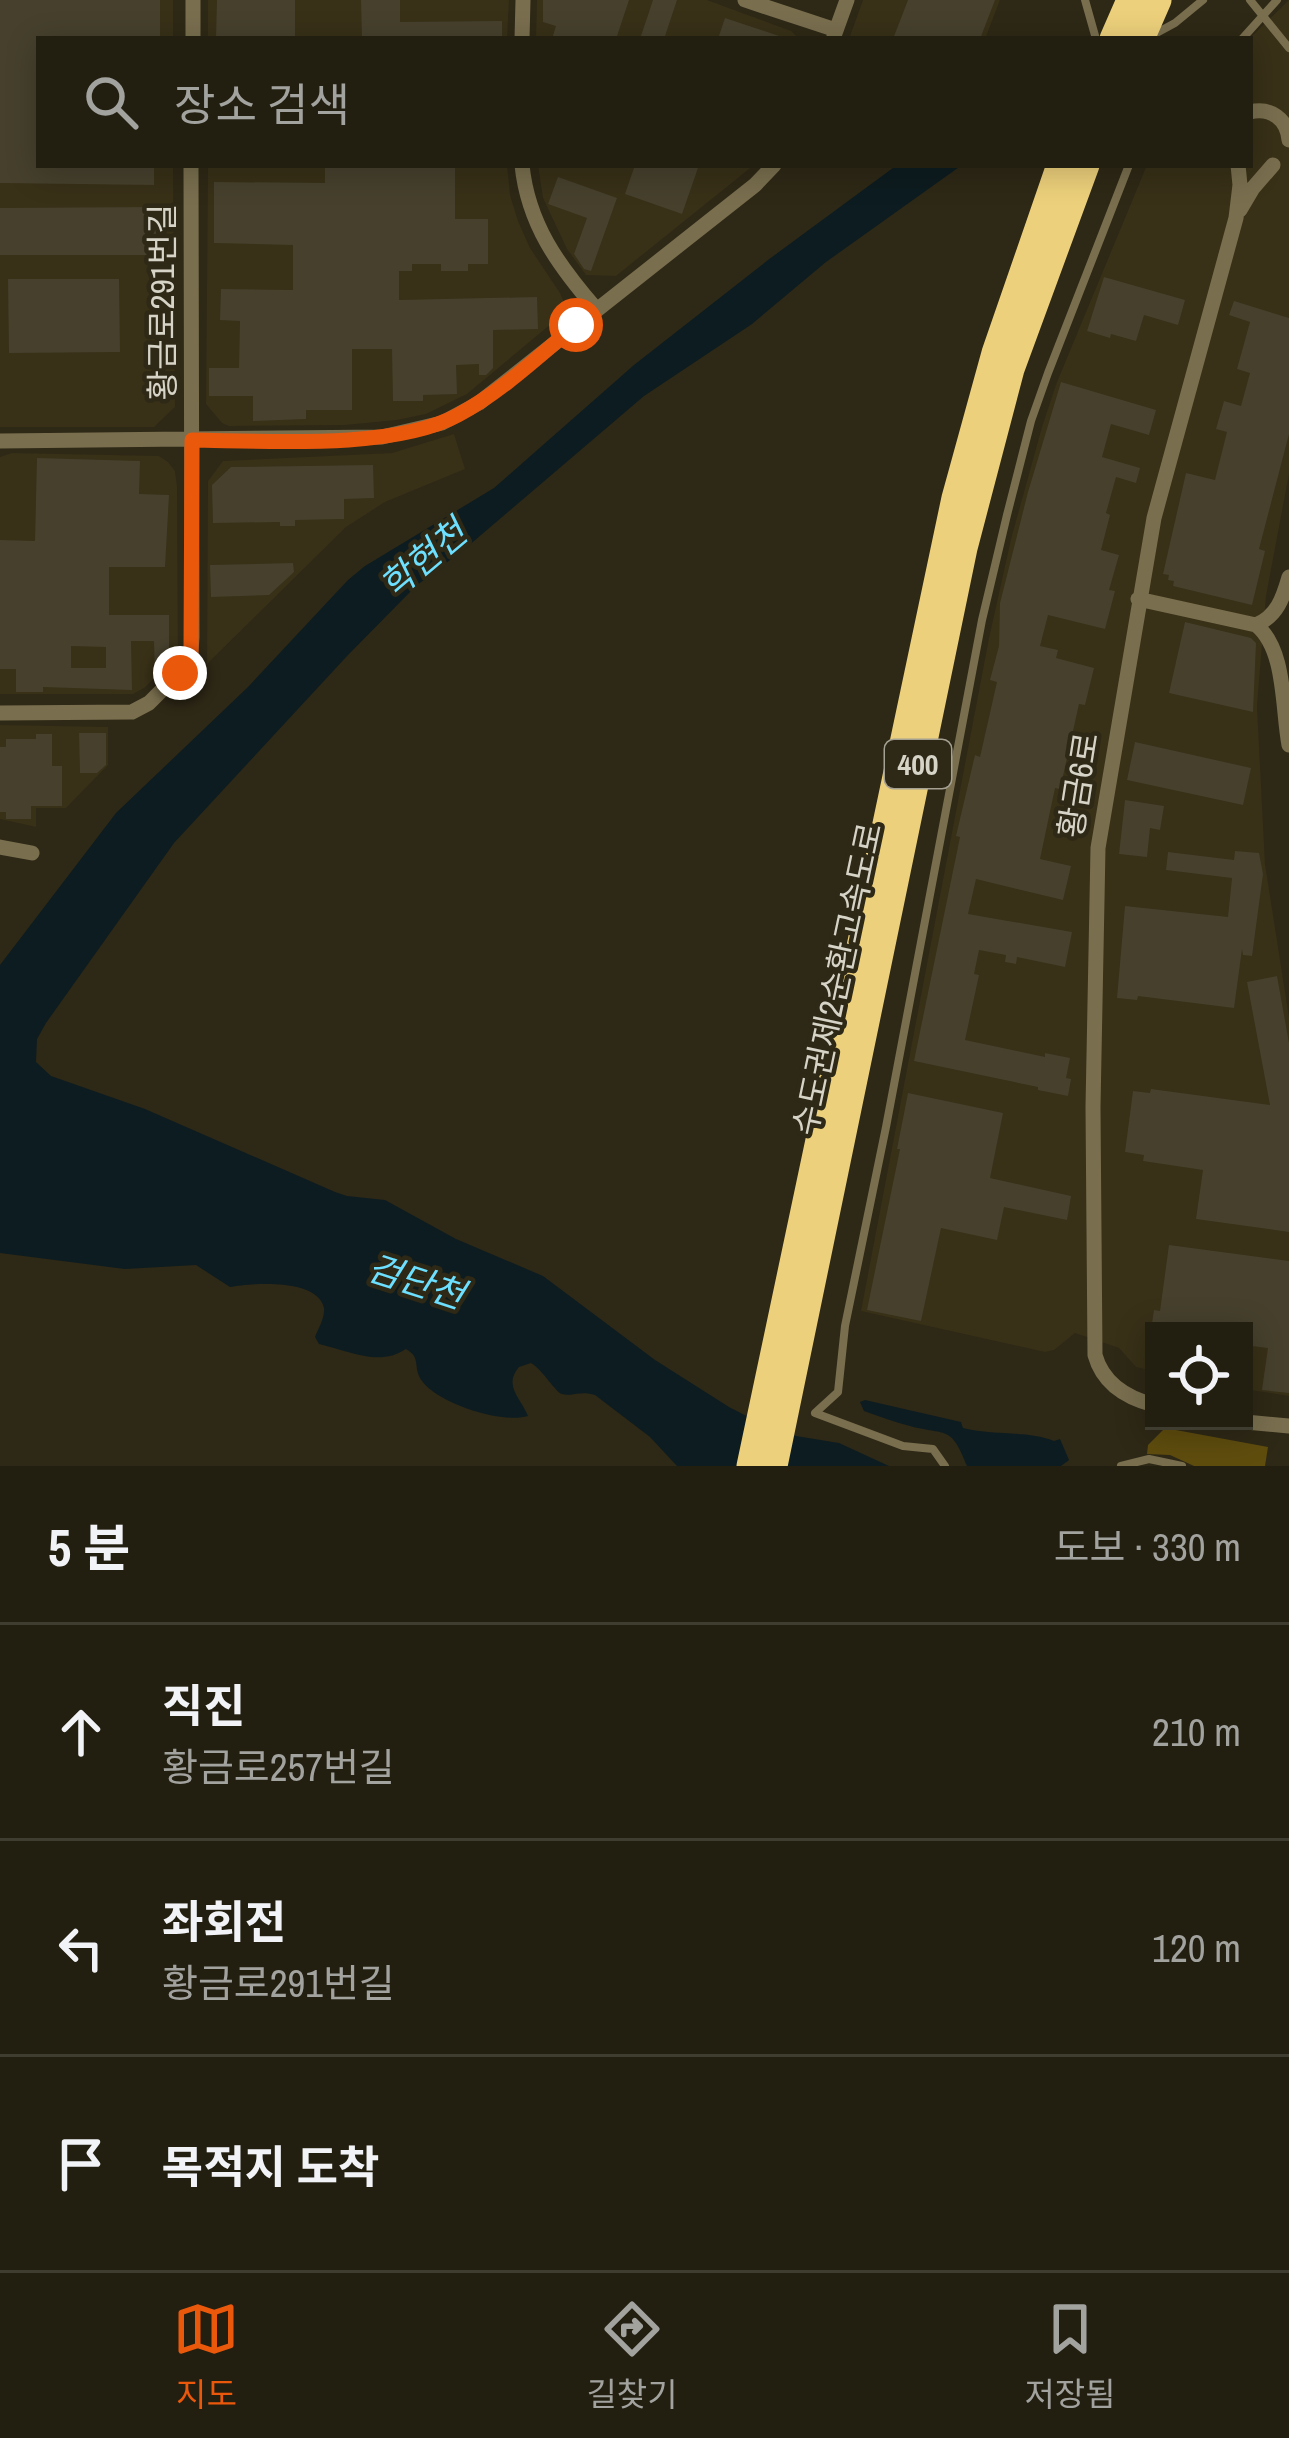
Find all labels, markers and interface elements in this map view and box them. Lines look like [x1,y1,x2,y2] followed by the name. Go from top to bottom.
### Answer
[36,36,1253,168] search box
[78,69,144,135] icon: search
[174,74,350,135] text: 장소 검색
[140,204,184,400] street label: 황금로291번길
[549,298,603,352] route start
[370,506,479,609] water label: 학현천
[153,646,207,700] route end
[1048,729,1108,841] street label: 황금6로
[885,740,951,788] road number: 400
[782,819,892,1139] street label: 수도권제2순환고속도로
[361,1243,474,1320] water label: 검단천
[1145,1322,1253,1430] map controls
[1145,1322,1253,1430] button: locate
[48,1513,130,1582] text: 5 분
[1054,1521,1241,1573] text: 도보 · 330 m
[162,1675,245,1736] text: 직진
[48,1699,114,1765] icon: ahead
[1152,1706,1241,1758] text: 210 m
[162,1741,395,1793] text: 황금로257번길
[162,1891,286,1952] text: 좌회전
[48,1915,114,1981] icon: left
[1152,1922,1241,1974] text: 120 m
[162,1957,395,2009] text: 황금로291번길
[48,2131,114,2197] icon: arrive
[162,2136,379,2197] text: 목적지 도착
[173,2296,239,2416] tab: 지도
[586,2296,678,2416] tab: 길찾기
[1024,2296,1116,2416] tab: 저장됨

